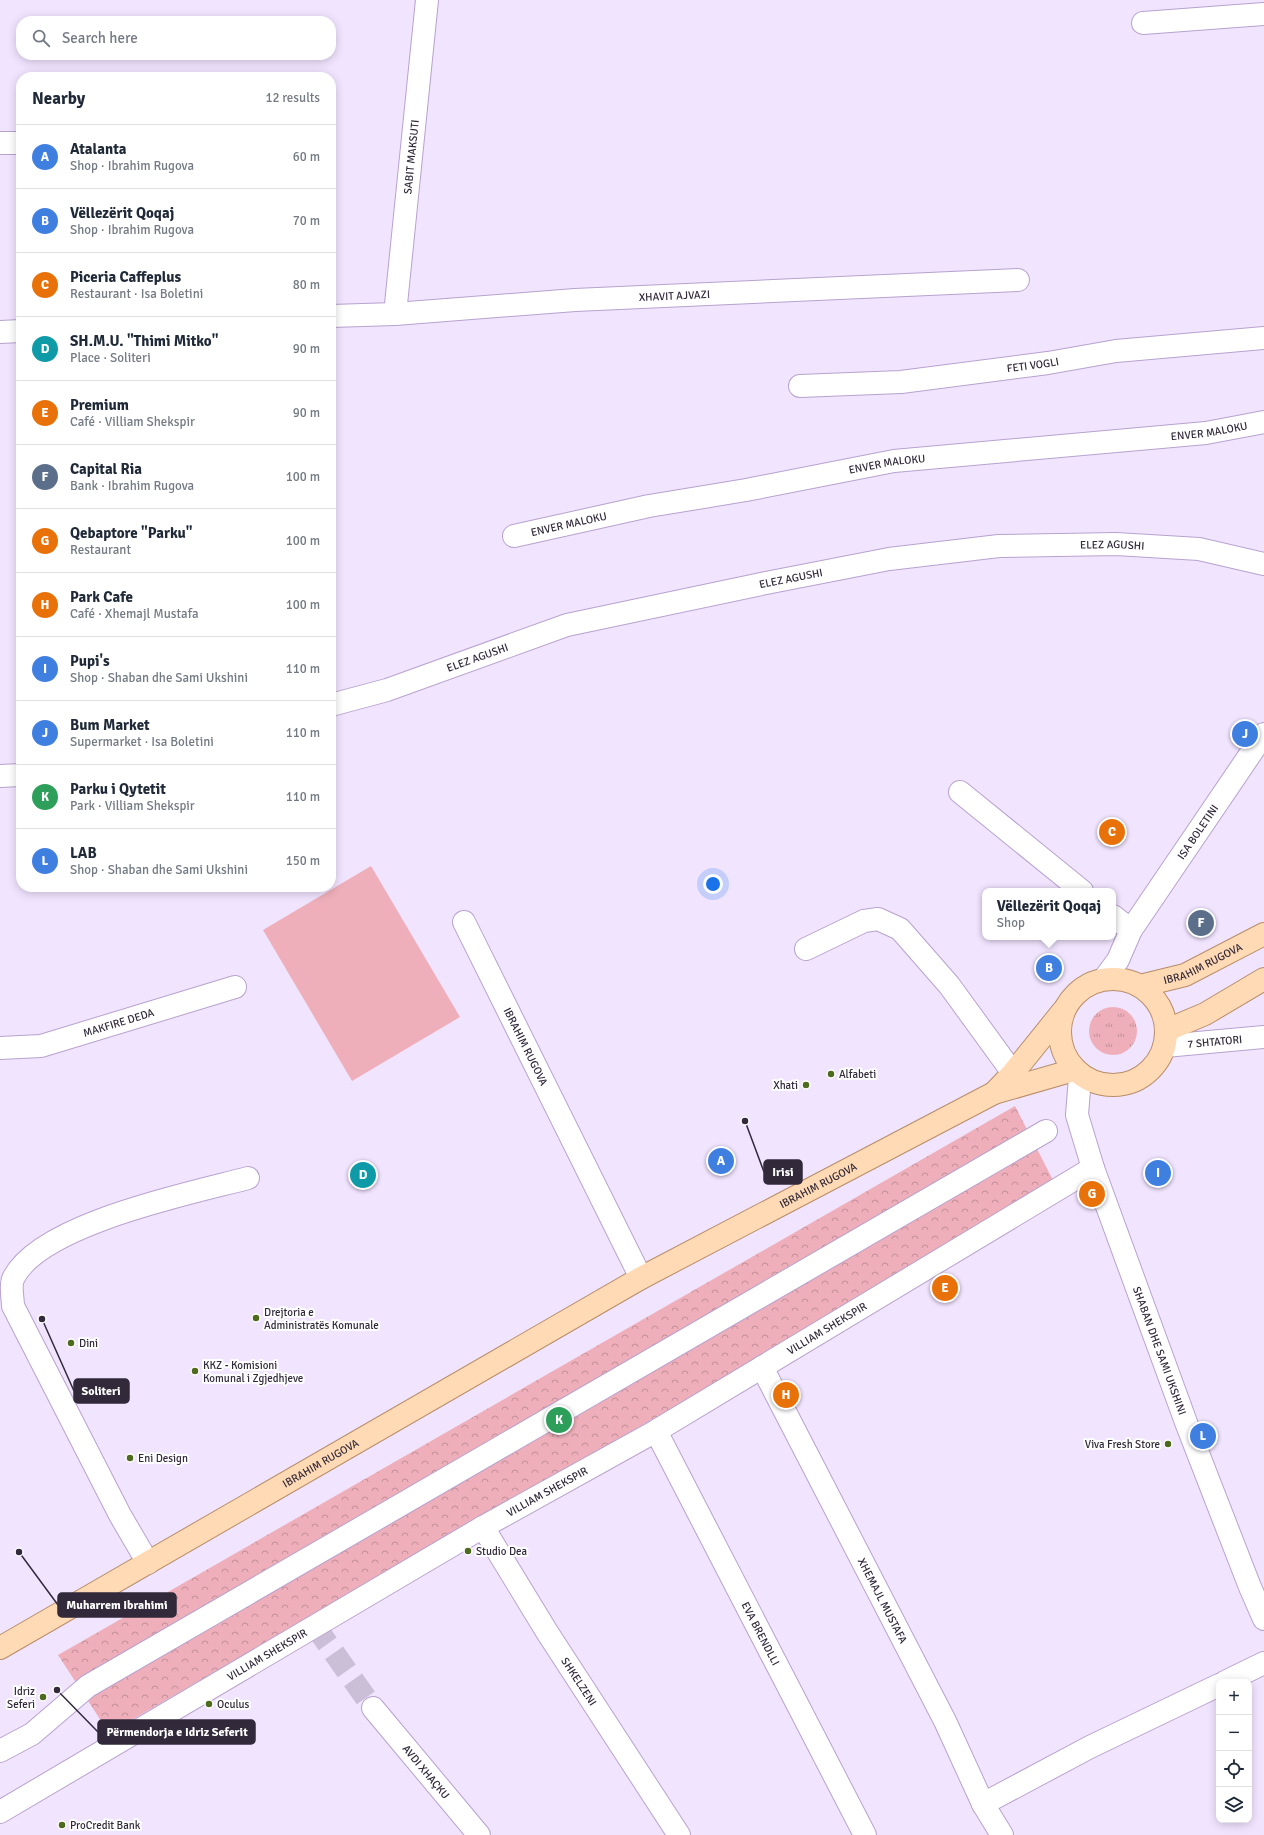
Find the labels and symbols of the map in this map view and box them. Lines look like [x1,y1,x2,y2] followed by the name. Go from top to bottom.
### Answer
[401,119,421,195] street label: SABIT MAKSUTI
[638,287,710,304] street label: XHAVIT AJVAZI
[1006,355,1060,375] street label: FETI VOGLI
[1170,419,1249,443] street label: ENVER MALOKU
[847,452,926,476] street label: ENVER MALOKU
[529,509,608,539] street label: ENVER MALOKU
[1080,537,1145,552] street label: ELEZ AGUSHI
[758,566,824,591] street label: ELEZ AGUSHI
[445,640,510,674] street label: ELEZ AGUSHI
[1232,719,1258,749] pin: J
[1174,802,1221,862] street label: ISA BOLETINI
[1099,817,1125,847] pin: C
[703,874,723,894] your location
[1188,908,1214,938] pin: F
[1162,940,1245,987] street label: IBRAHIM RUGOVA
[1036,953,1062,983] pin: B
[81,1005,156,1039] street label: MAKFIRE DEDA
[501,1005,551,1088] street label: IBRAHIM RUGOVA
[1187,1033,1243,1050] street label: 7 SHTATORI
[839,1068,876,1081] place label: Alfabeti
[826,1069,836,1079] marker: Alfabeti
[773,1079,798,1092] place label: Xhati
[801,1080,811,1090] marker: Xhati
[708,1146,734,1176] pin: A
[1145,1158,1171,1188] pin: I
[777,1159,859,1211] street label: IBRAHIM RUGOVA
[350,1160,376,1190] pin: D
[764,1160,802,1184] callout: Irisi
[772,1165,794,1180] text: Irisi
[1079,1179,1105,1209] pin: G
[932,1273,958,1303] pin: E
[1130,1285,1189,1417] street label: SHABAN DHE SAMI UKSHINI
[785,1299,869,1357] street label: VILLIAM SHEKSPIR
[264,1306,379,1332] place label: Drejtoria e Administratës Komunale
[251,1313,261,1323] marker: Drejtoria e Administratës Komunale
[79,1337,98,1350] place label: Dini
[66,1338,76,1348] marker: Dini
[203,1359,303,1385] place label: KKZ - Komisioni Komunal i Zgjedhjeve
[190,1366,200,1376] marker: KKZ - Komisioni Komunal i Zgjedhjeve
[74,1379,129,1403] callout: Soliteri
[773,1380,799,1410] pin: H
[81,1384,121,1399] text: Soliteri
[546,1405,572,1435] pin: K
[1190,1421,1216,1451] pin: L
[280,1436,361,1490] street label: IBRAHIM RUGOVA
[1085,1438,1160,1451] place label: Viva Fresh Store
[1163,1439,1173,1449] marker: Viva Fresh Store
[138,1452,188,1465] place label: Eni Design
[125,1453,135,1463] marker: Eni Design
[504,1464,590,1519] street label: VILLIAM SHEKSPIR
[476,1545,528,1558] place label: Studio Dea
[463,1546,473,1556] marker: Studio Dea
[855,1556,910,1646] street label: XHEMAJL MUSTAFA
[58,1593,176,1617] callout: Muharrem Ibrahimi
[66,1598,168,1613] text: Muharrem Ibrahimi
[739,1600,783,1667] street label: EVA BRENDLLI
[225,1626,310,1683] street label: VILLIAM SHEKSPIR
[559,1655,600,1708] street label: SHKELZENI
[7,1685,35,1711] place label: Idriz Seferi
[38,1692,48,1702] marker: Idriz Seferi
[217,1698,250,1711] place label: Oculus
[204,1699,214,1709] marker: Oculus
[98,1720,255,1744] callout: Përmendorja e Idriz Seferit
[106,1725,248,1740] text: Përmendorja e Idriz Seferit
[400,1742,452,1801] street label: AVDI XHAÇKU
[70,1819,141,1832] place label: ProCredit Bank
[57,1820,67,1830] marker: ProCredit Bank

